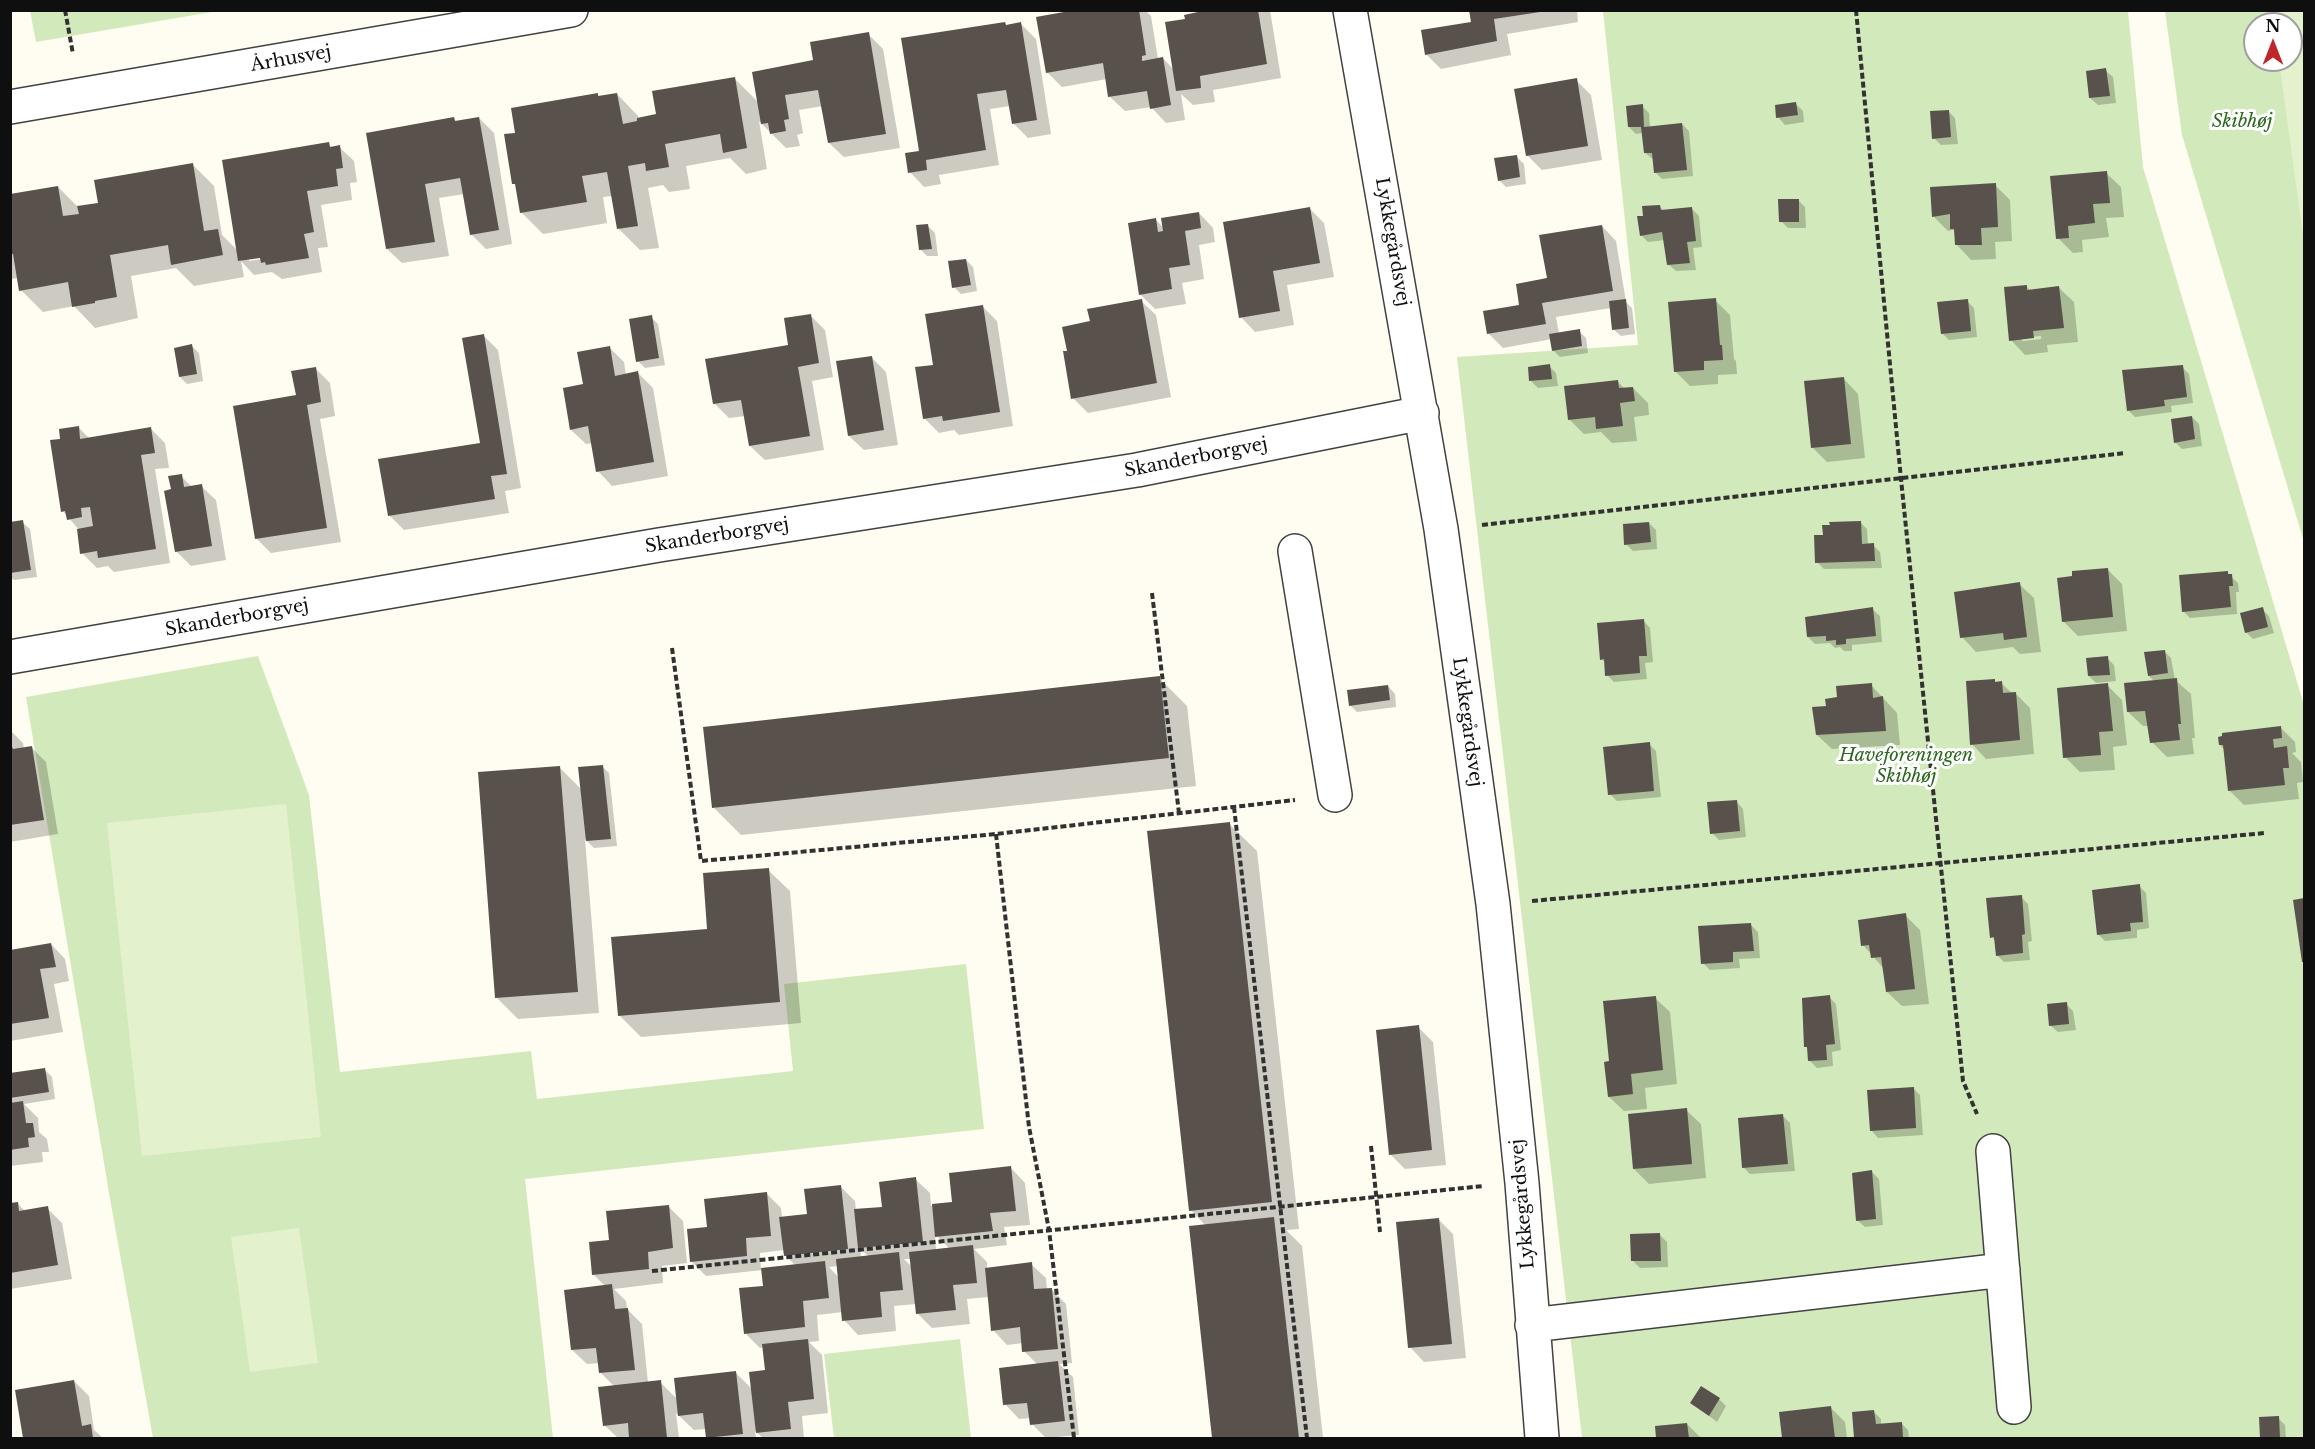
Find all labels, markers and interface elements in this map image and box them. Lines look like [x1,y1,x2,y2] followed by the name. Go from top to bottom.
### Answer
[2243,12,2303,72] north arrow
[2265,16,2281,36] text: N
[249,41,333,77] street label: Århusvej
[2212,111,2272,133] park label: Skibhøj
[1370,176,1414,308] street label: Lykkegårdsvej
[1123,434,1269,482] street label: Skanderborgvej
[644,514,790,558] street label: Skanderborgvej
[164,595,310,641] street label: Skanderborgvej
[1447,656,1487,788] street label: Lykkegårdsvej
[1839,745,1973,788] park label: Haveforeningen Skibhøj
[1507,1138,1539,1270] street label: Lykkegårdsvej

